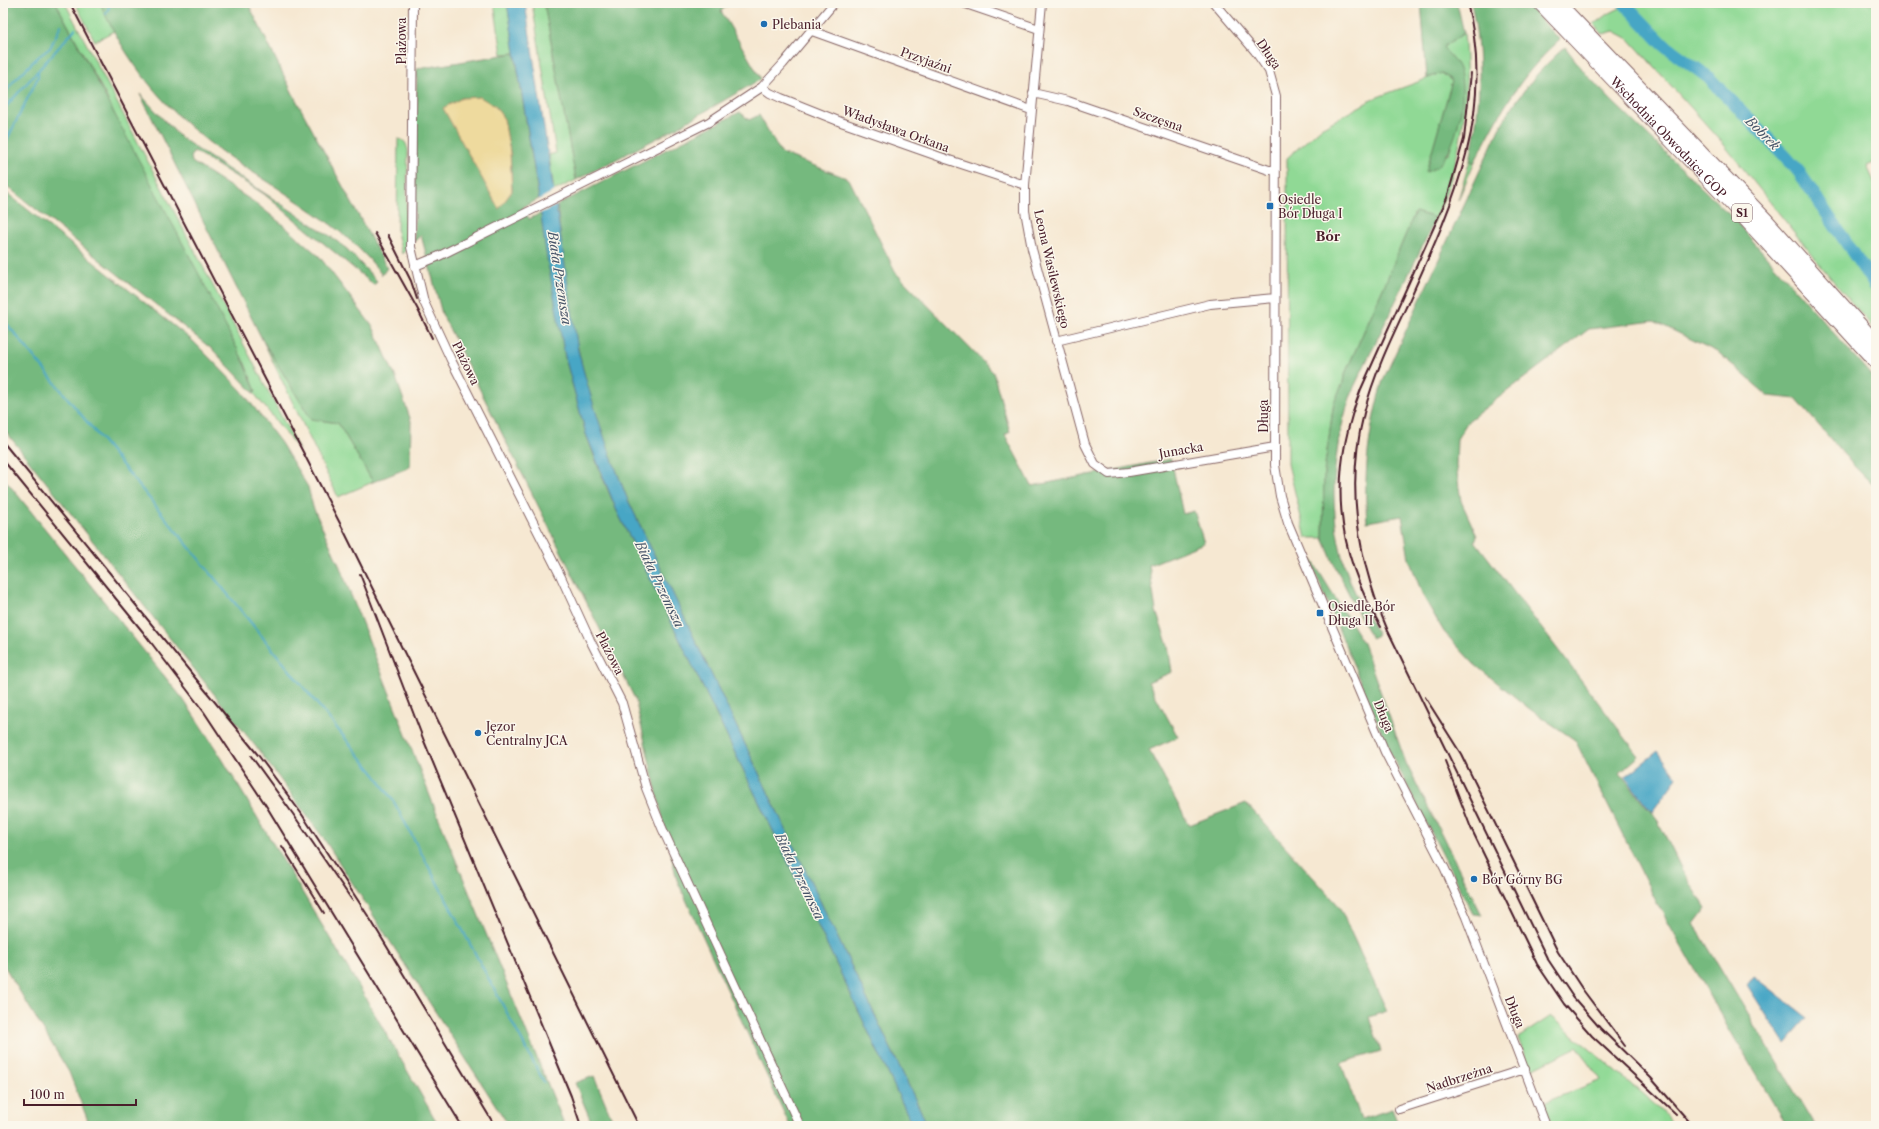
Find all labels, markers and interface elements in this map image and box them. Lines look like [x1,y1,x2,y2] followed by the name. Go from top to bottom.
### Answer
[394,17,409,64] street label: Plażowa
[772,17,822,32] place label: Plebania
[759,19,769,29] marker: Plebania
[1253,36,1285,73] street label: Długa
[899,44,954,76] street label: Przyjaźni
[1607,72,1730,201] street label: Wschodnia Obwodnica GOP
[839,102,952,156] street label: Władysława Orkana
[1131,104,1185,135] street label: Szczęsna
[1742,112,1783,153] water label: Bobrek
[1278,192,1343,221] place label: Osiedle Bór Długa I
[1265,201,1275,211] marker: Osiedle Bór Długa I
[1732,204,1752,222] road number: S1
[1031,208,1073,330] street label: Leona Wasilewskiego
[1316,228,1341,244] district label: Bór
[545,229,575,326] water label: Biała Przemsza
[449,339,483,388] street label: Plażowa
[1256,399,1271,433] street label: Długa
[1156,439,1205,462] street label: Junacka
[632,537,688,630] water label: Biała Przemsza
[1328,599,1395,628] place label: Osiedle Bór Długa II
[1315,608,1325,618] marker: Osiedle Bór Długa II
[593,629,628,678] street label: Plażowa
[1371,698,1397,735] street label: Długa
[484,719,569,748] place label: Jęzor Centralny JCA
[473,728,483,738] marker: Jęzor Centralny JCA
[772,829,828,922] water label: Biała Przemsza
[1482,872,1563,887] place label: Bór Górny BG
[1469,874,1479,884] marker: Bór Górny BG
[1502,994,1528,1031] street label: Długa
[1424,1060,1495,1096] street label: Nadbrzeżna
[24,1081,136,1107] scale bar
[30,1087,65,1102] text: 100 m

